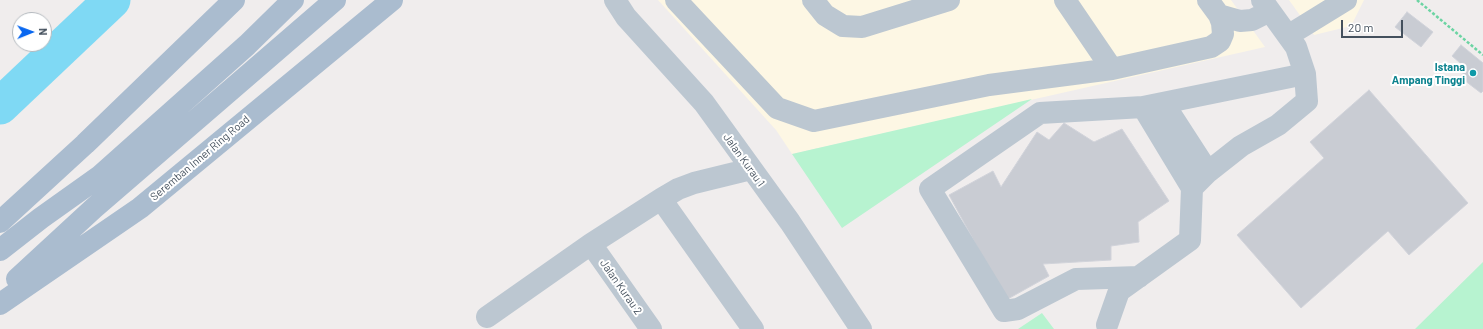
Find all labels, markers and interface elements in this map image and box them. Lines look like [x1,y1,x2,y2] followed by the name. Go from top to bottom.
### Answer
[12,12,52,52] north arrow
[1343,12,1405,38] scale bar
[1348,20,1374,34] text: 20 m
[37,28,50,36] text: N
[1392,60,1465,86] place label: Istana Ampang Tinggi
[1468,68,1478,78] marker: Istana Ampang Tinggi
[148,113,252,203] street label: Seremban Inner Ring Road
[720,131,768,189] street label: Jalan Kurau 1
[597,257,645,317] street label: Jalan Kurau 2

